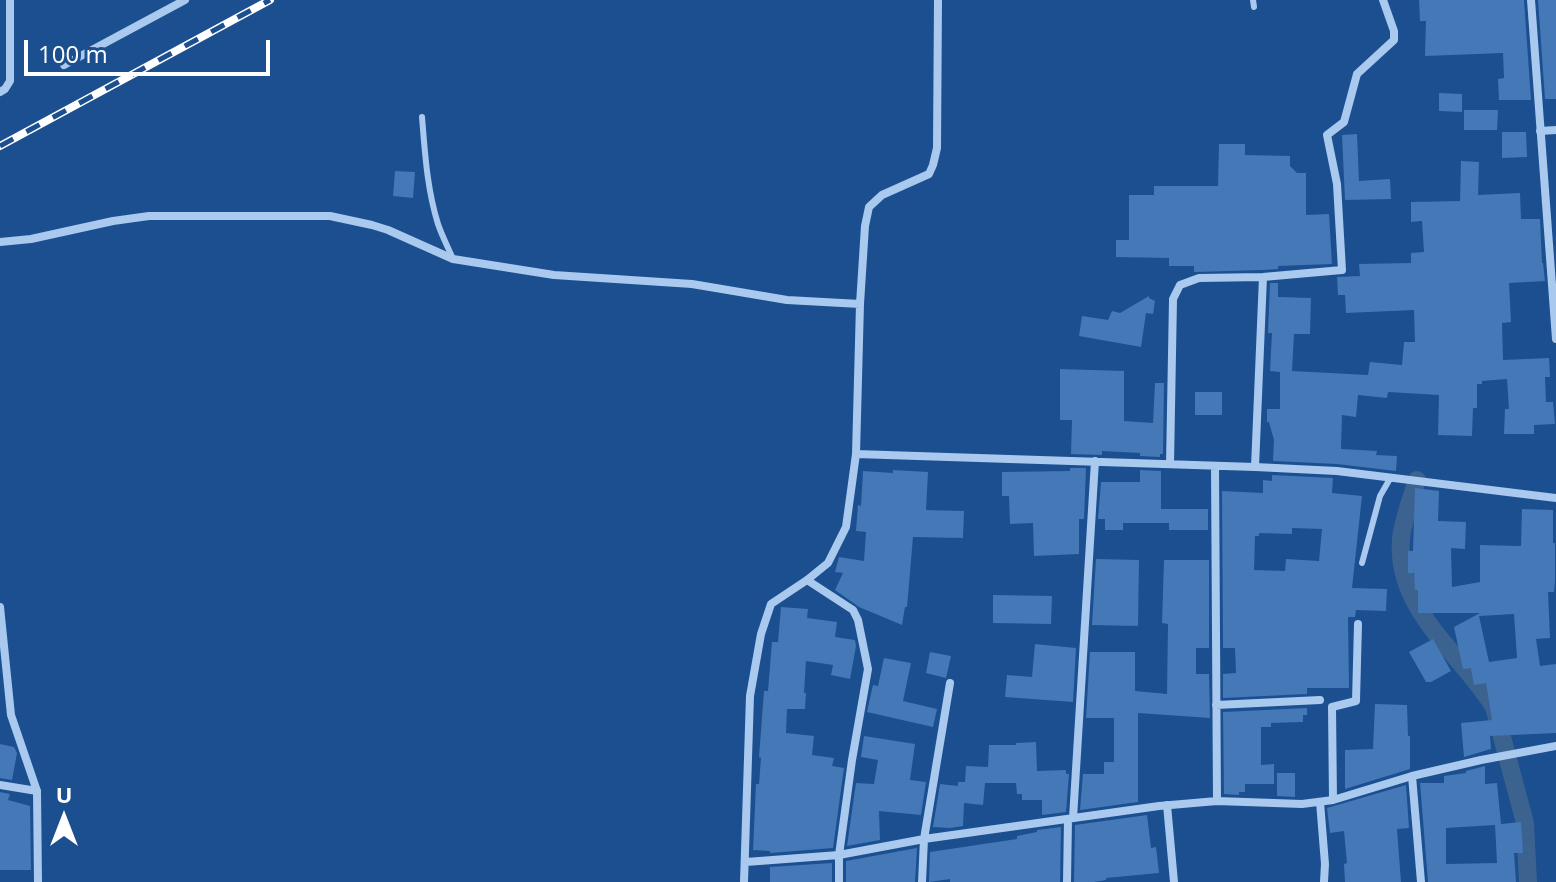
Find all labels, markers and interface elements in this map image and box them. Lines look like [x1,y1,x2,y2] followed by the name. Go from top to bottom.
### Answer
[28,24,274,74] scale bar
[38,37,108,70] text: 100 m
[24,778,104,858] north arrow
[56,779,72,809] text: U

